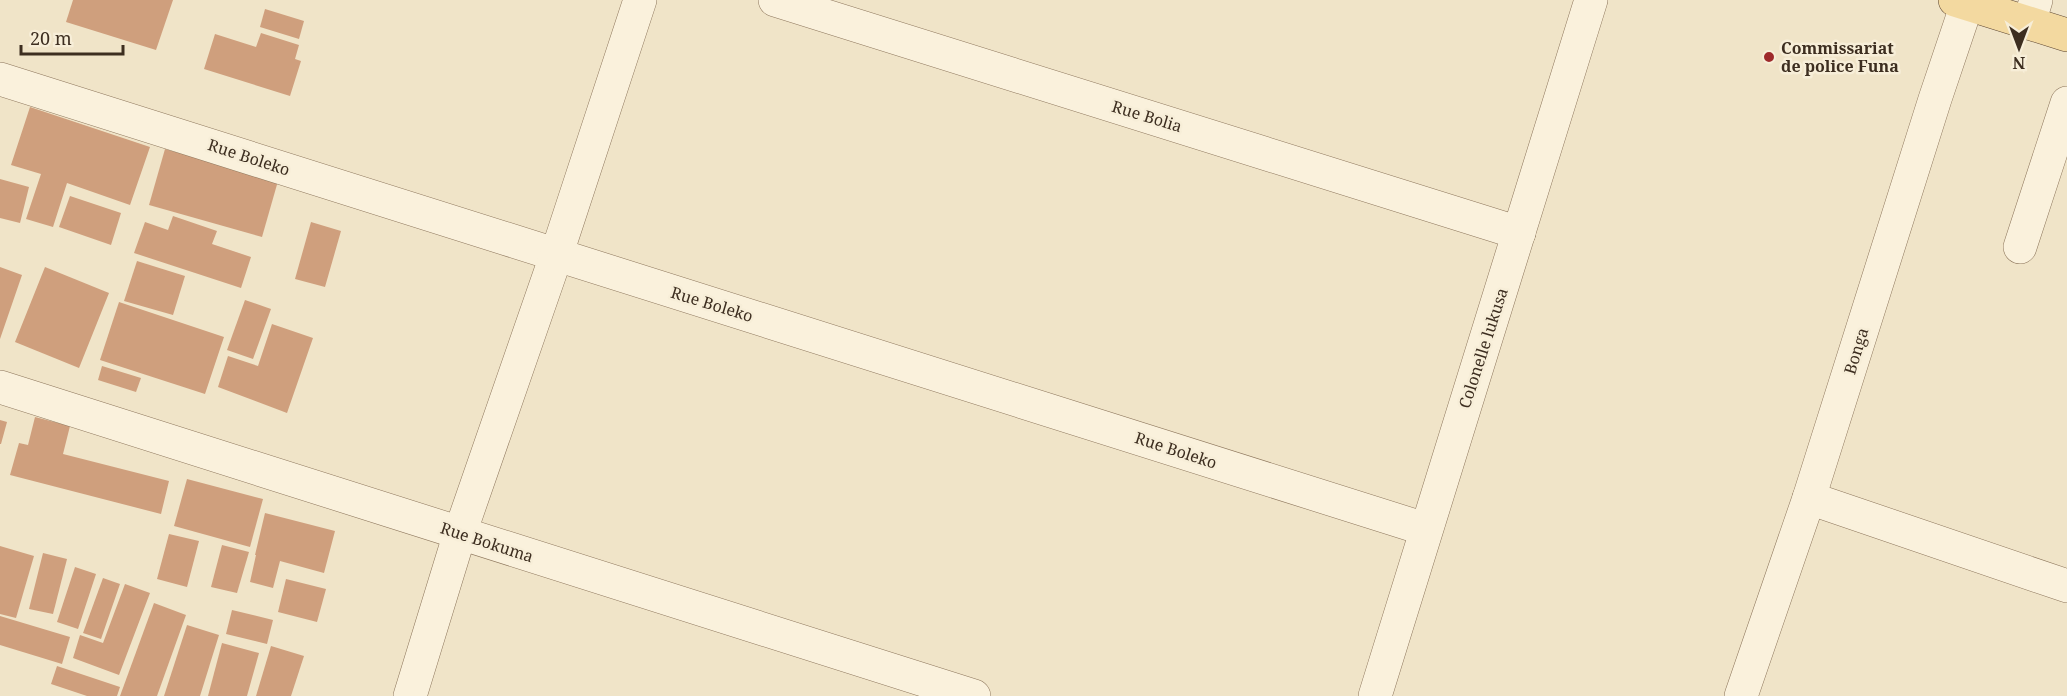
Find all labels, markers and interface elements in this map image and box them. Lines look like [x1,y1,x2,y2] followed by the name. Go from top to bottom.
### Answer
[21,18,123,56] scale bar
[1989,18,2049,78] north arrow
[30,26,72,50] text: 20 m
[1781,37,1899,77] place label: Commissariat de police Funa
[1762,50,1776,64] marker: Commissariat de police Funa
[2012,52,2025,74] text: N
[1109,95,1185,137] street label: Rue Bolia
[205,133,293,181] street label: Rue Boleko
[668,281,756,327] street label: Rue Boleko
[1453,285,1513,411] street label: Colonelle lukusa
[1839,325,1873,377] street label: Bonga
[1132,426,1220,474] street label: Rue Boleko
[438,517,536,567] street label: Rue Bokuma

